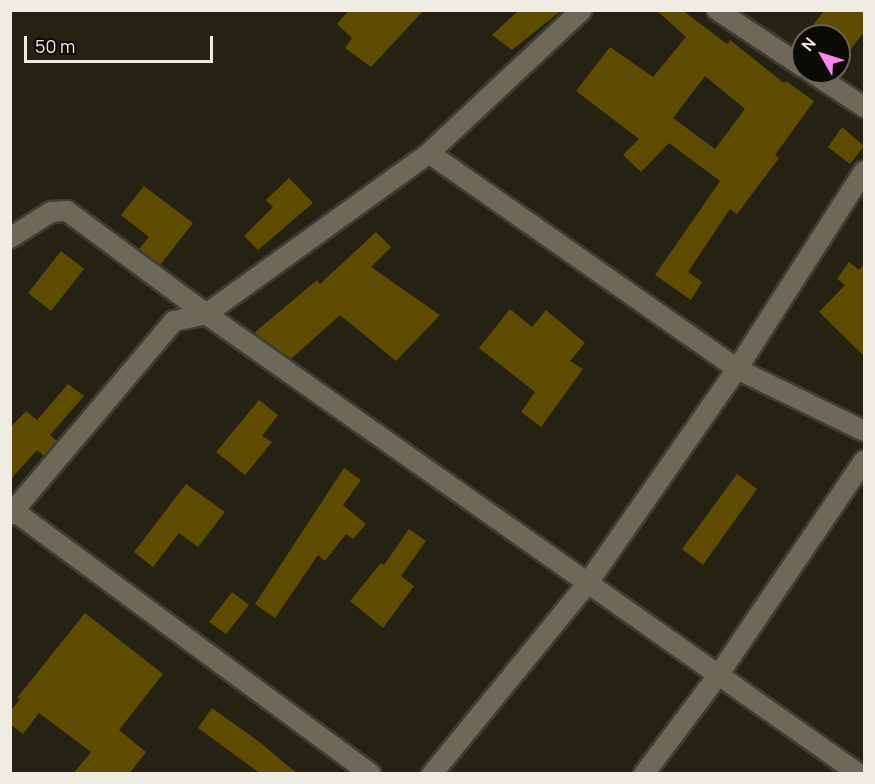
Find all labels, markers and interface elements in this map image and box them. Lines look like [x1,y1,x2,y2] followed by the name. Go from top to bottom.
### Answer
[27,24,216,62] scale bar
[791,24,851,84] north arrow
[796,33,821,55] text: N
[35,34,75,58] text: 50 m

